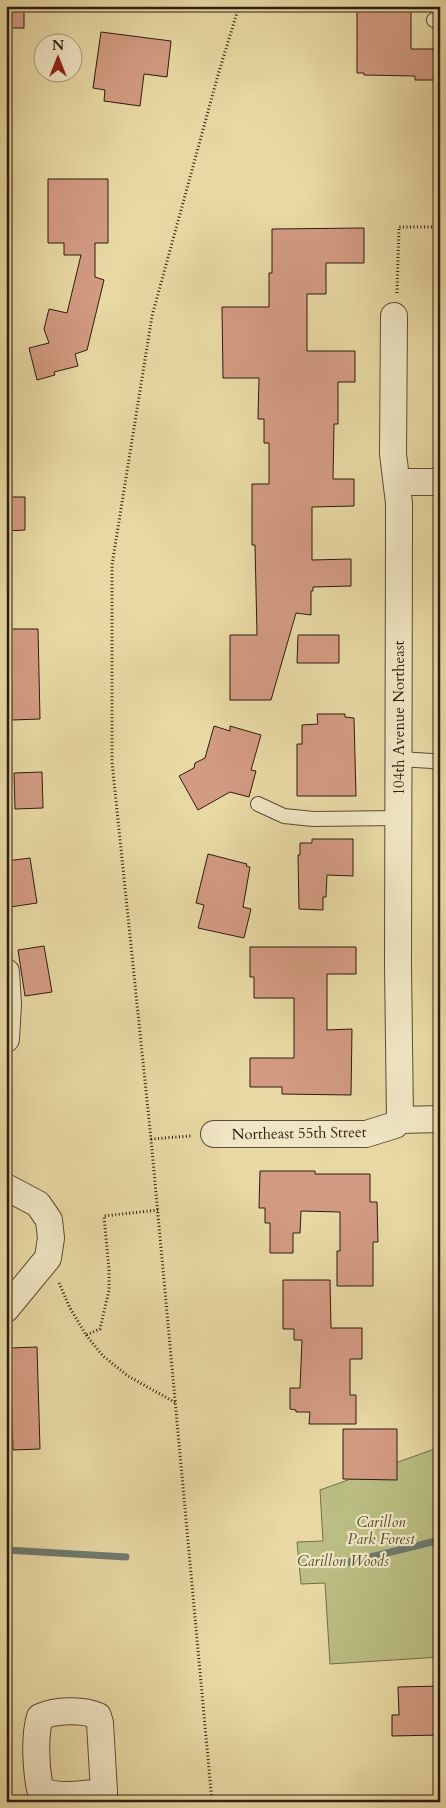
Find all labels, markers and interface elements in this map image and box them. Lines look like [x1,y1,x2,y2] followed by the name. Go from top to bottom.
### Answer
[32,32,82,82] north arrow
[52,36,64,55] text: N
[389,640,409,796] street label: 104th Avenue Northeast
[231,1122,367,1144] street label: Northeast 55th Street
[348,1512,415,1549] park label: Carillon Park Forest
[297,1551,389,1571] park label: Carillon Woods

